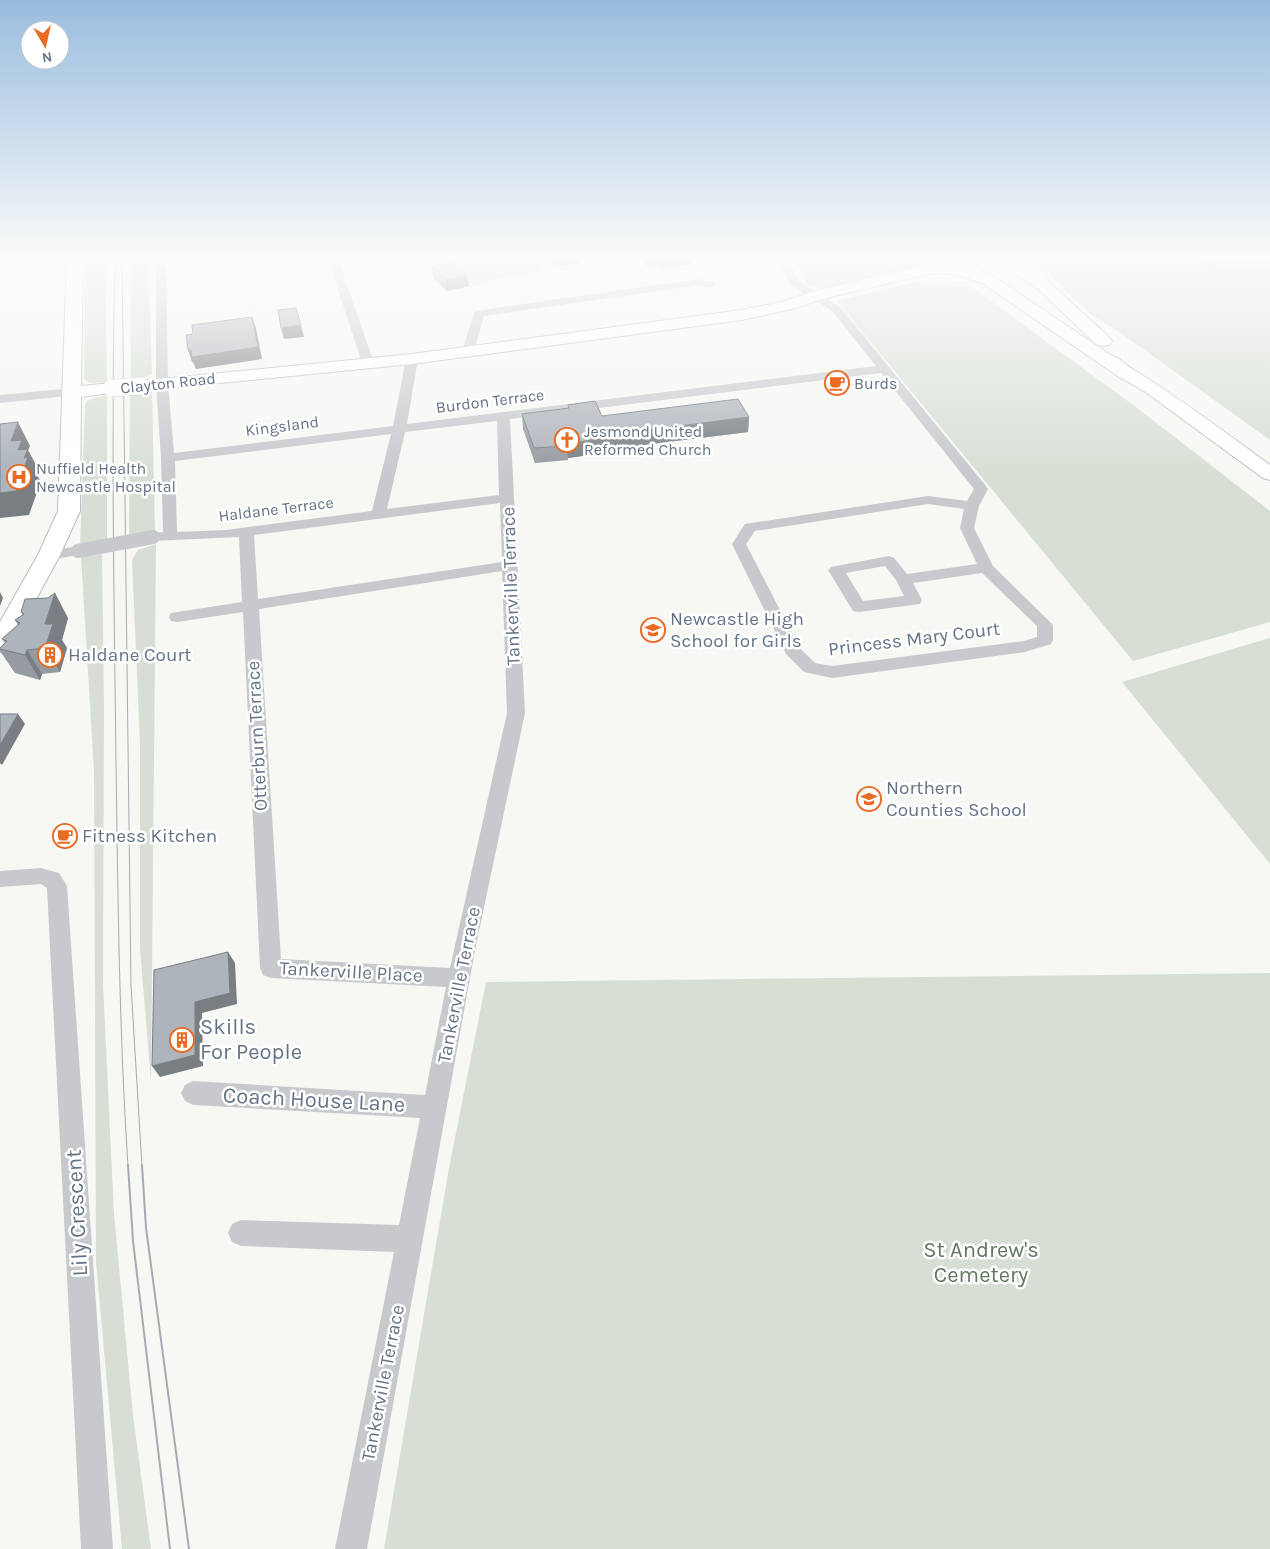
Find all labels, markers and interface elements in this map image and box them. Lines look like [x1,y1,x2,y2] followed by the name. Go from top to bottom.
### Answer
[20,20,70,70] north arrow
[41,48,53,67] text: N
[119,369,217,397] street label: Clayton Road
[824,370,850,396] cafe icon: Burds
[854,374,897,393] place label: Burds
[435,385,545,417] street label: Burdon Terrace
[244,412,320,440] street label: Kingsland
[584,422,711,459] place label: Jesmond United Reformed Church
[554,427,580,453] church icon: Jesmond United Reformed Church
[36,459,176,496] place label: Nuffield Health Newcastle Hospital
[6,464,32,490] hospital icon: Nuffield Health Newcastle Hospital
[217,493,335,525] street label: Haldane Terrace
[497,506,525,666] street label: Tankerville Terrace
[670,608,804,652] place label: Newcastle High School for Girls
[640,617,666,643] school or university icon: Newcastle High School for Girls
[827,618,1001,660] street label: Princess Mary Court
[37,642,63,668] building icon: Haldane Court
[68,644,191,666] place label: Haldane Court
[242,660,272,812] street label: Otterburn Terrace
[886,777,1027,821] place label: Northern Counties School
[856,786,882,812] school or university icon: Northern Counties School
[52,823,78,849] cafe icon: Fitness Kitchen
[82,825,217,847] place label: Fitness Kitchen
[433,905,485,1065] street label: Tankerville Terrace
[279,957,423,987] street label: Tankerville Place
[200,1014,302,1065] place label: Skills For People
[169,1027,195,1053] building icon: Skills For People
[222,1082,406,1118] street label: Coach House Lane
[61,1149,93,1277] street label: Lily Crescent
[923,1237,1039,1288] park label: St Andrew's Cemetery
[357,1303,409,1463] street label: Tankerville Terrace

